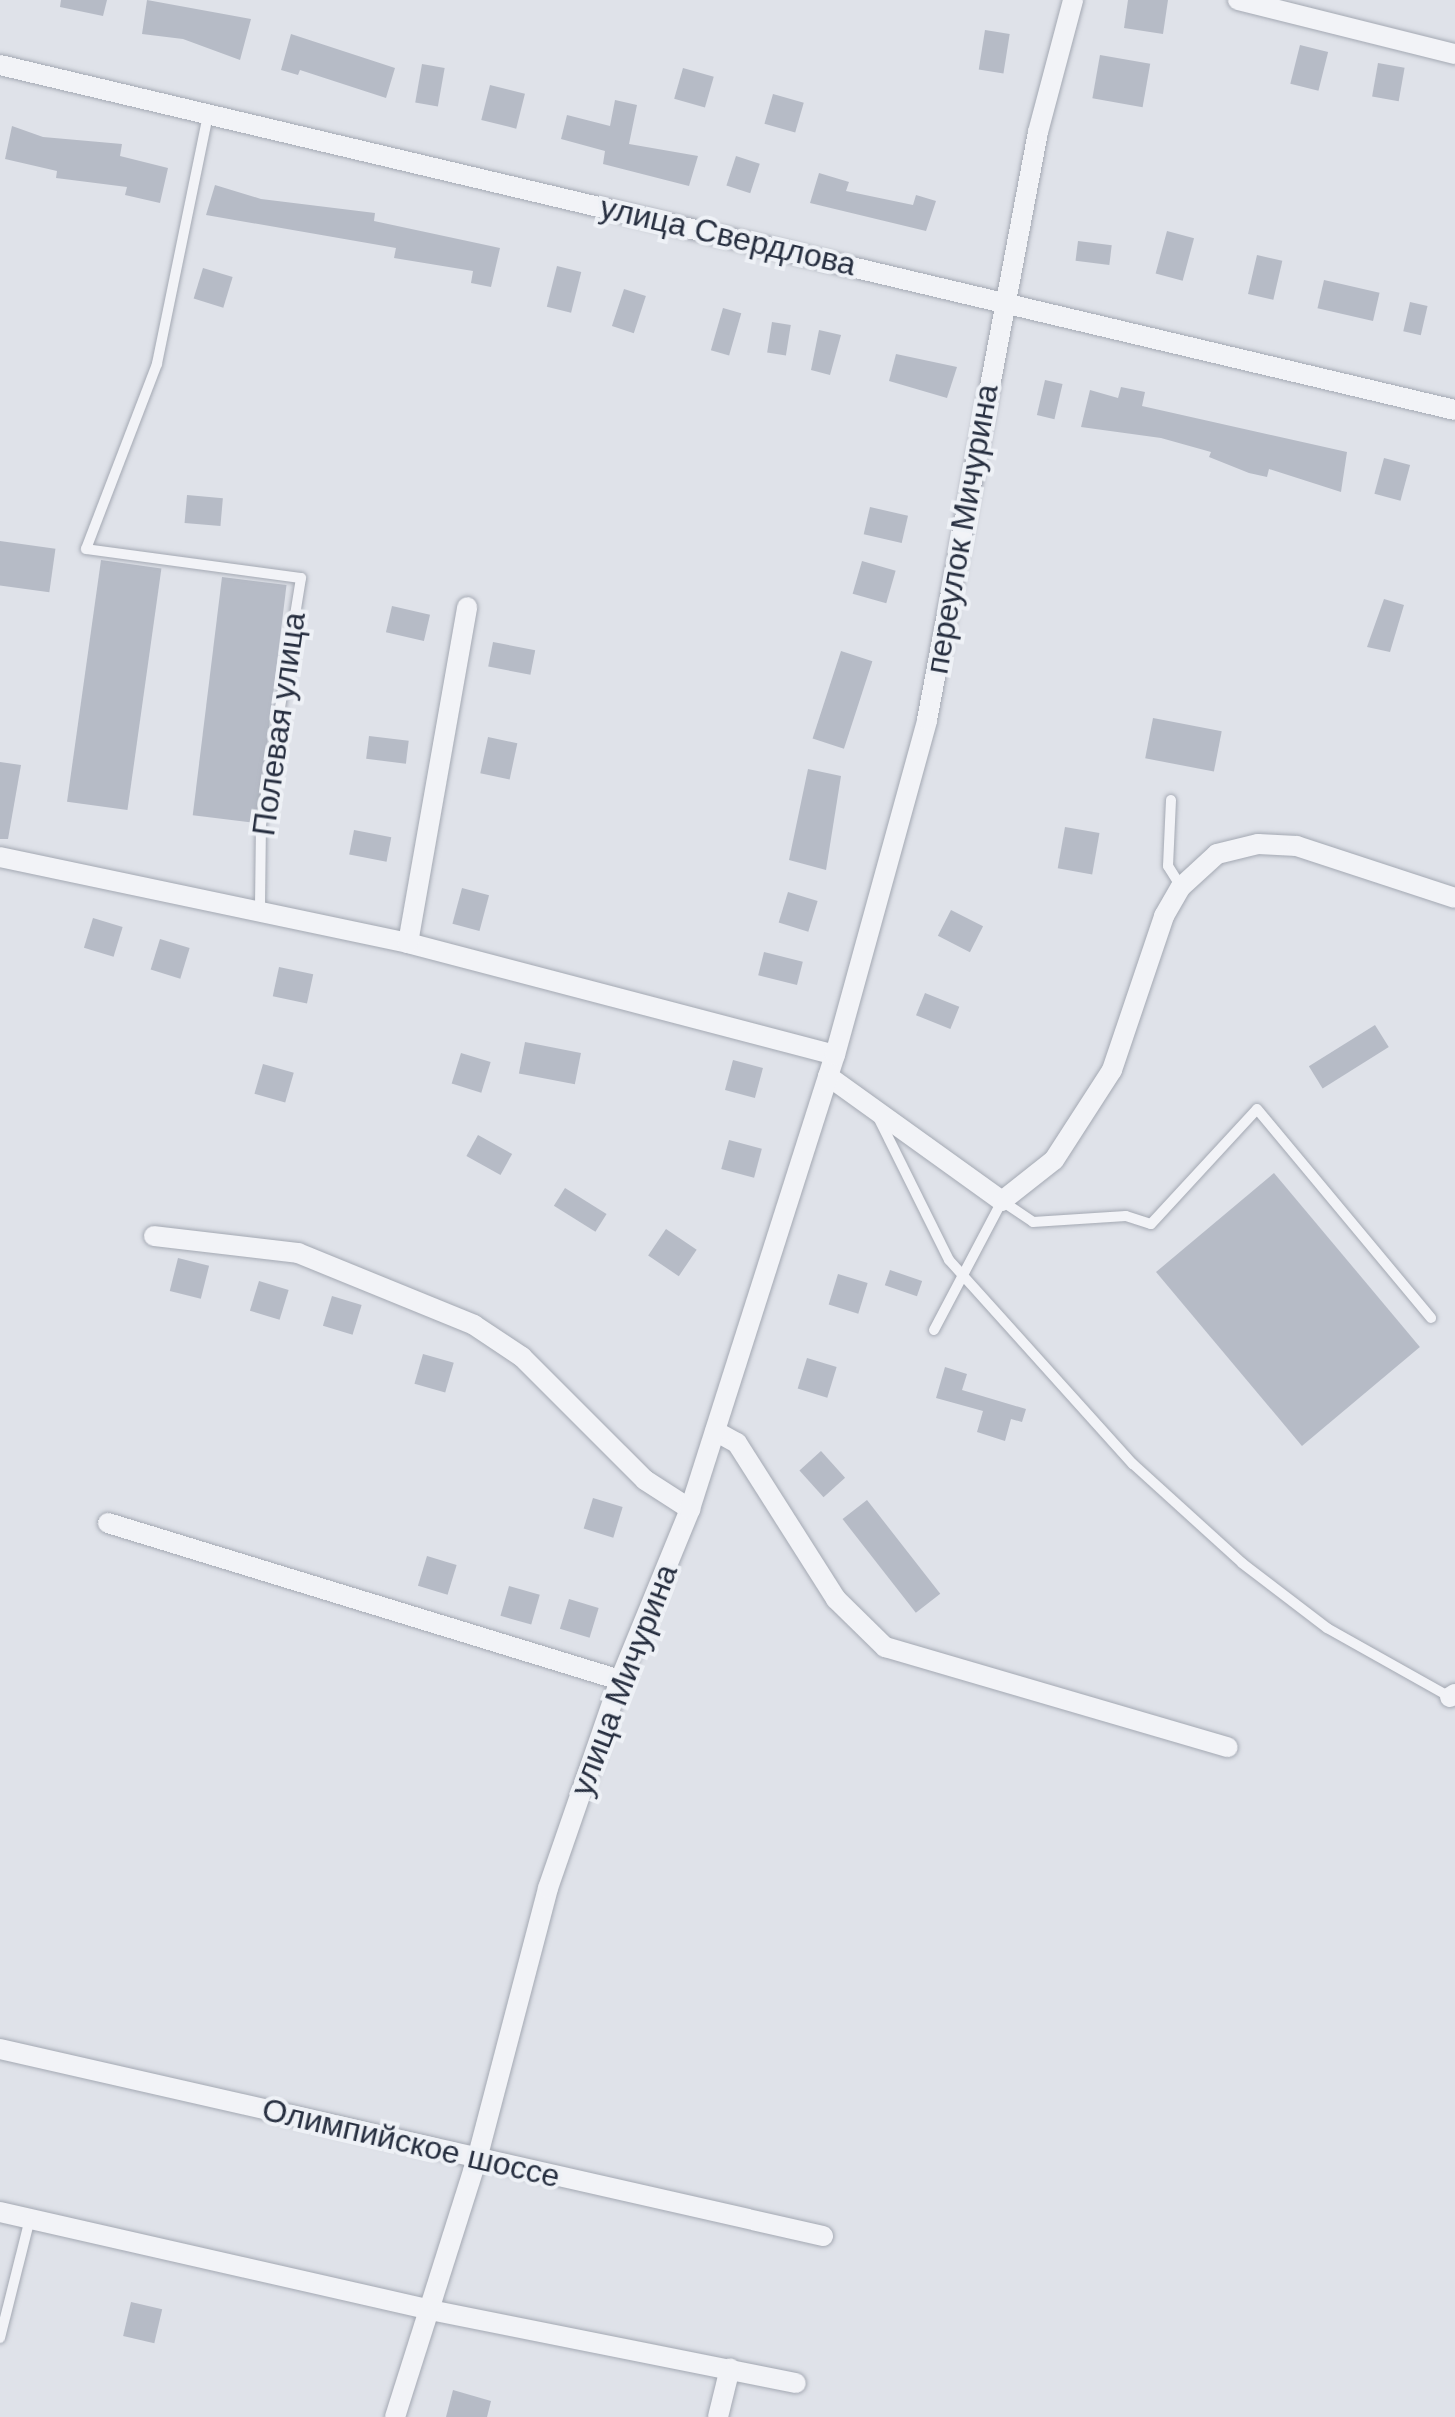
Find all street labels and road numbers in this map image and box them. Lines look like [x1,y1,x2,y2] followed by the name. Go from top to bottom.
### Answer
[596,188,860,284] street label: улица Свердлова
[918,381,1006,677] street label: переулок Мичурина
[244,610,314,838] street label: Полевая улица
[562,1559,686,1801] street label: улица Мичурина
[258,2090,564,2196] street label: Олимпийское шоссе

